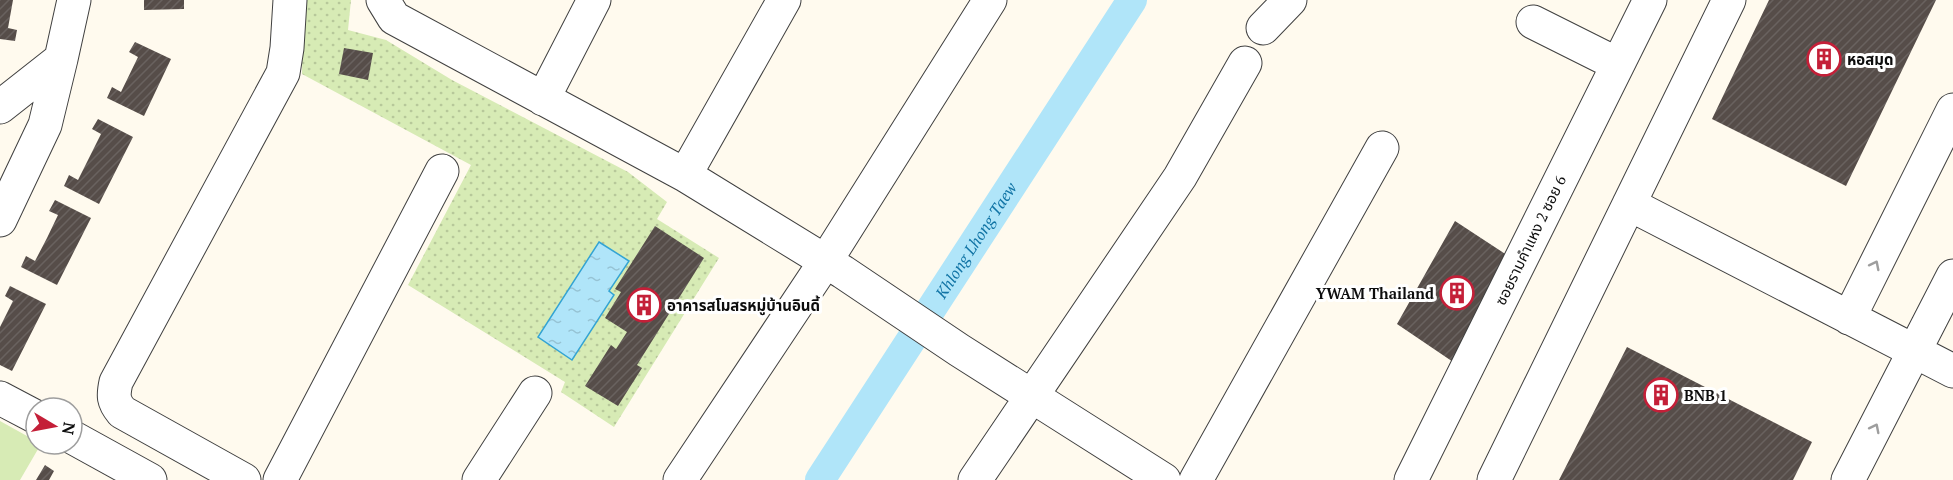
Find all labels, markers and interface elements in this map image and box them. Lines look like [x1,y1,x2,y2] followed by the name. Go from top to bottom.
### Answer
[1806,41,1842,77] building icon: หอสมุด
[1847,49,1893,69] place label: หอสมุด
[1490,172,1570,308] street label: ซอยรามคำแหง 2 ซอย 6
[930,177,1022,303] water label: Khlong Lhong Taew
[1868,261,1880,272] one-way arrow
[1439,275,1475,311] building icon: YWAM Thailand
[1316,283,1434,303] place label: YWAM Thailand
[626,287,662,323] building icon: อาคารสโมสรหมู่บ้านอินดี้
[667,295,821,316] place label: อาคารสโมสรหมู่บ้านอินดี้
[1643,377,1679,413] building icon: BNB 1
[1684,385,1727,405] place label: BNB 1
[24,396,84,456] north arrow
[57,421,81,436] text: N
[1867,423,1879,434] one-way arrow

